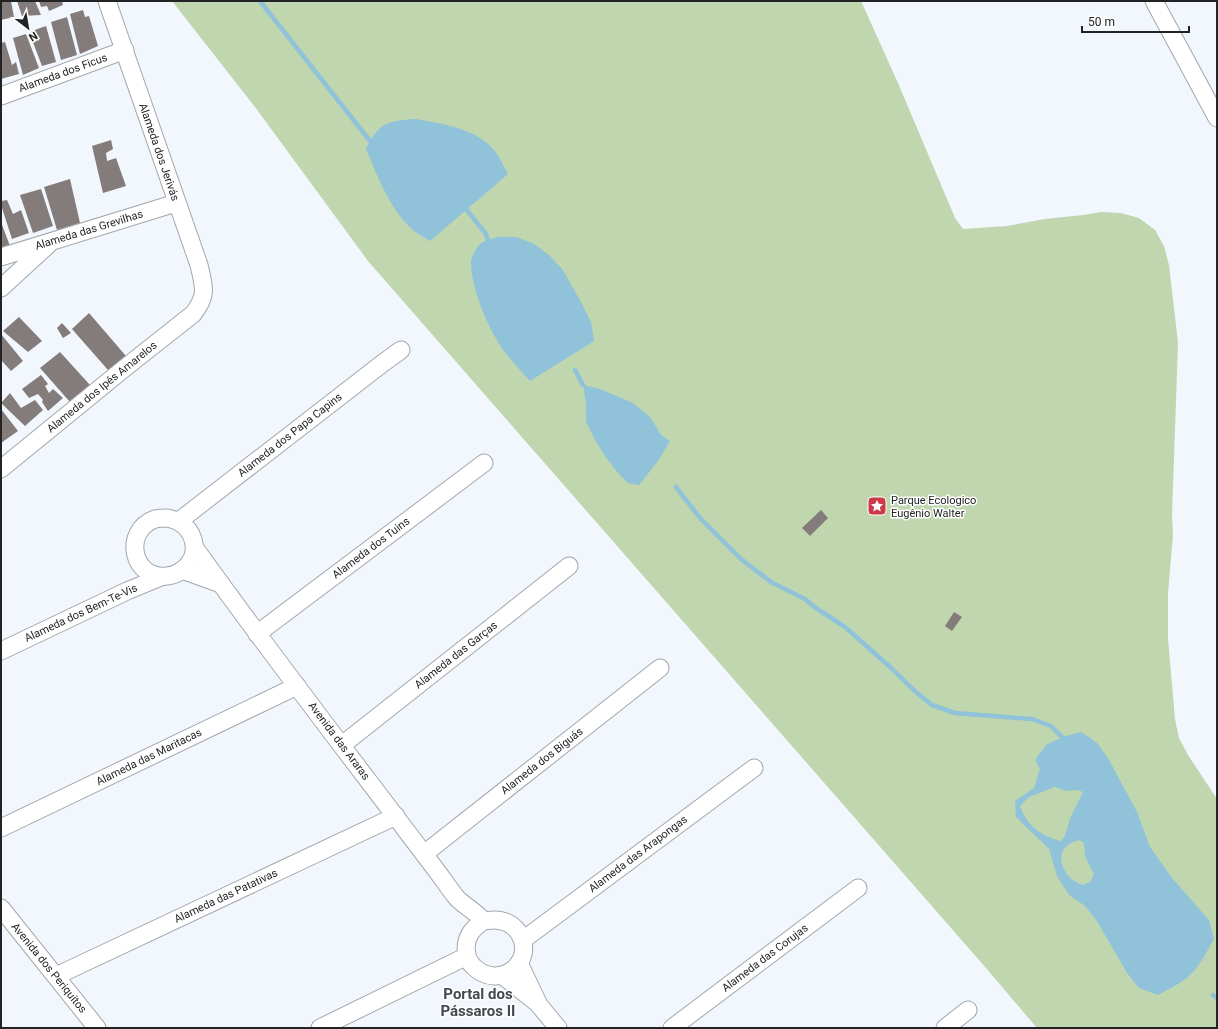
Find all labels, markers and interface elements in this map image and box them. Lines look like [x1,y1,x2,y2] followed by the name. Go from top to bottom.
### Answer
[8,8,48,48] north arrow
[1082,8,1189,34] scale bar
[1088,15,1115,29] text: 50 m
[26,29,40,44] text: N
[17,51,109,95] street label: Alameda dos Ficus
[136,102,182,203] street label: Alameda dos Jerivás
[33,207,145,253] street label: Alameda das Grevilhas
[45,339,160,435] street label: Alameda dos Ipês Amarelos
[235,390,345,480] street label: Alameda dos Papa Capins
[891,494,976,520] place label: Parque Ecologico Eugênio Walter
[866,495,888,517] place icon: Parque Ecologico Eugênio Walter
[330,515,412,581] street label: Alameda dos Tuins
[23,581,140,645] street label: Alameda dos Bem-Te-Vis
[412,618,500,691] street label: Alameda das Garças
[305,700,373,783] street label: Avenida das Araras
[498,725,586,797] street label: Alameda dos Biguás
[94,726,204,788] street label: Alameda das Maritacas
[586,813,690,895] street label: Alameda das Arapongas
[172,866,280,926] street label: Alameda das Patativas
[9,920,90,1016] street label: Avenida dos Periquitos
[719,921,811,995] street label: Alameda das Corujas
[441,985,516,1020] district label: Portal dos Pássaros II

